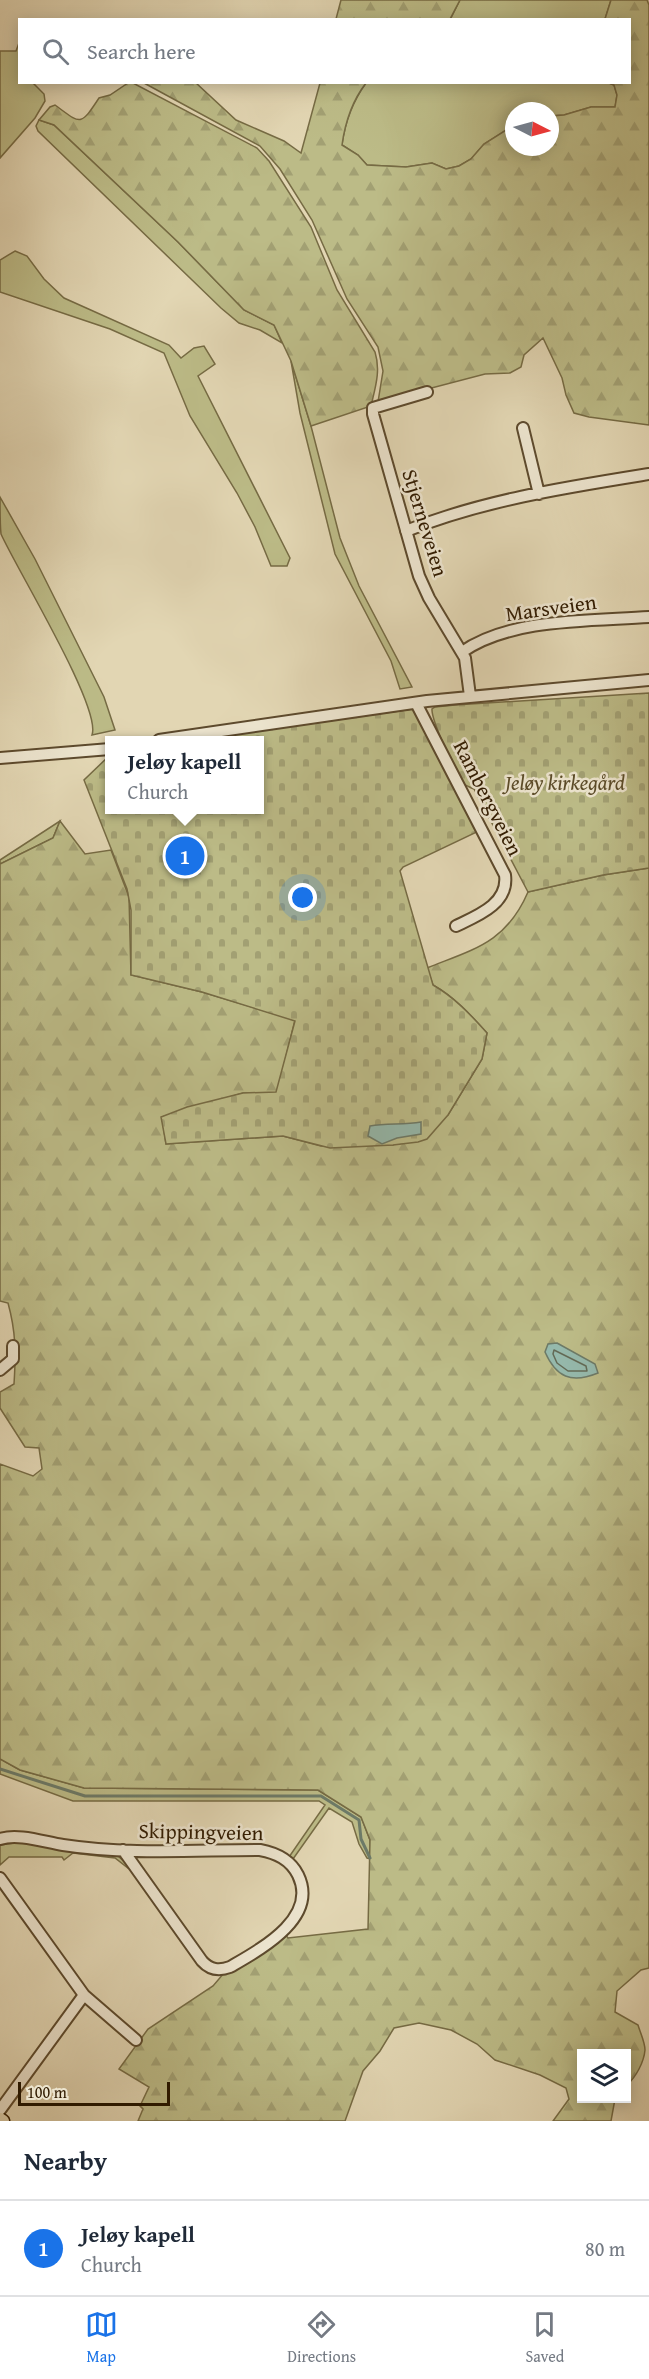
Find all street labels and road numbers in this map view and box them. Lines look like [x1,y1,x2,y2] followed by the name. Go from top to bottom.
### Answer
[394,465,457,581] street label: Stjerneveien
[503,586,599,629] street label: Marsveien
[446,734,531,861] street label: Rambergveien
[138,1815,264,1848] street label: Skippingveien

